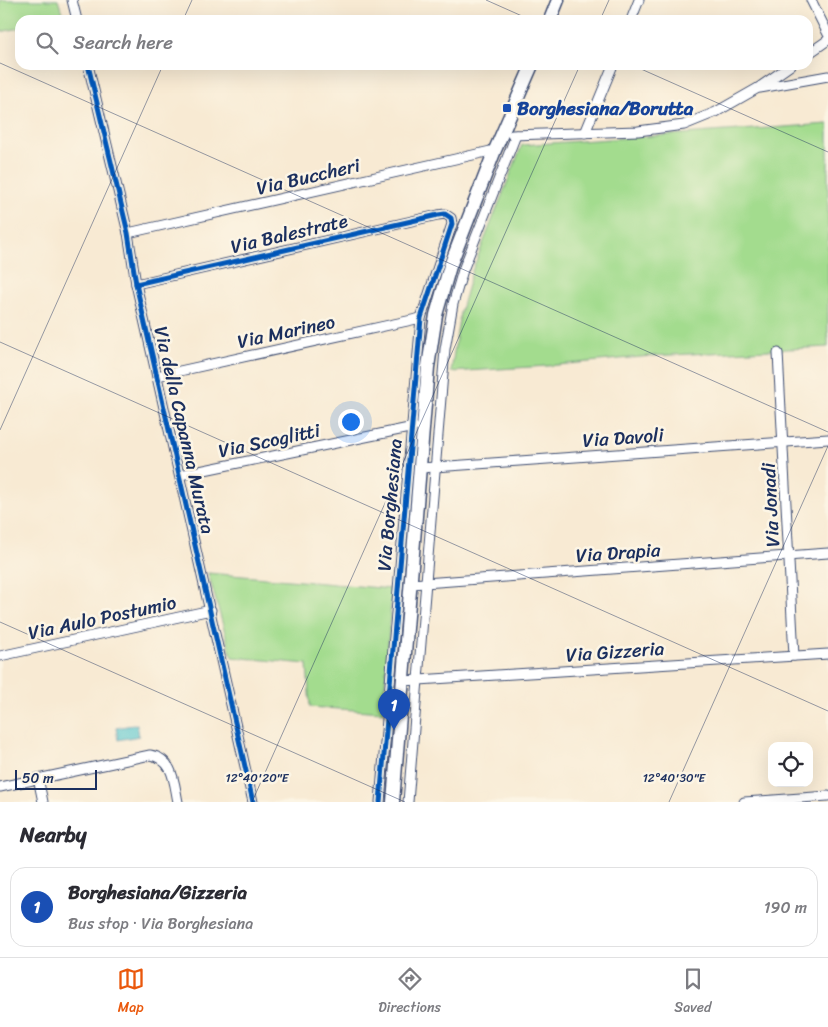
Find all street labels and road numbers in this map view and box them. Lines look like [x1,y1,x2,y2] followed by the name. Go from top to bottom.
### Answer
[253,148,364,204] street label: Via Buccheri
[227,204,351,263] street label: Via Balestrate
[234,305,338,358] street label: Via Marineo
[145,323,225,538] street label: Via della Capanna Murata
[215,413,324,467] street label: Via Scoglitti
[581,418,665,457] street label: Via Davoli
[367,437,412,573] street label: Via Borghesiana
[752,461,789,548] street label: Via Jonadi
[575,533,662,572] street label: Via Drapia
[25,586,180,649] street label: Via Aulo Postumio
[565,632,666,671] street label: Via Gizzeria

